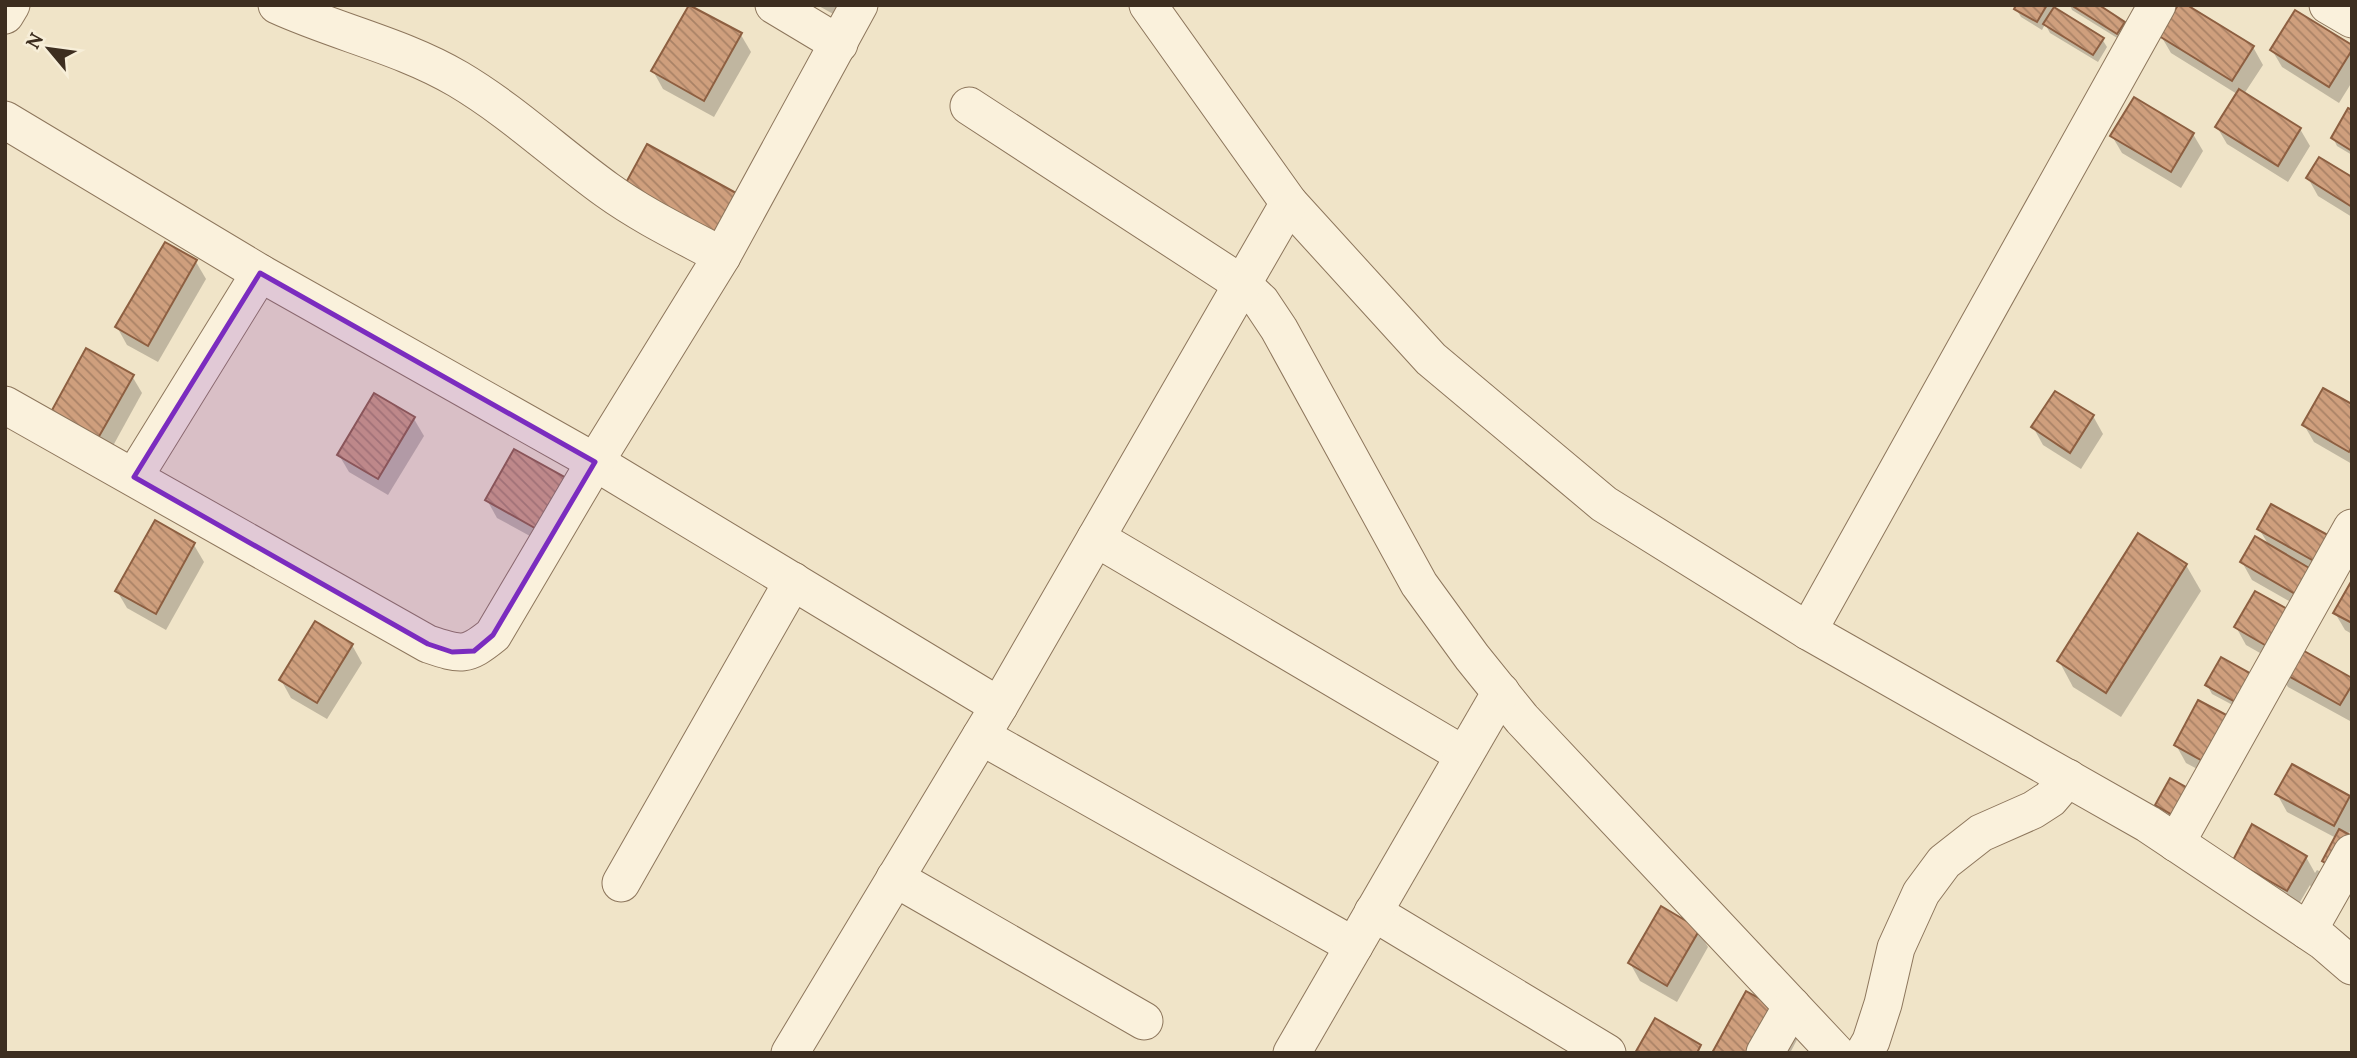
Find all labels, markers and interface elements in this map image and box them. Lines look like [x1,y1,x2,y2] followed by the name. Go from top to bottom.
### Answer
[14,14,84,84] north arrow
[20,28,48,53] text: N

